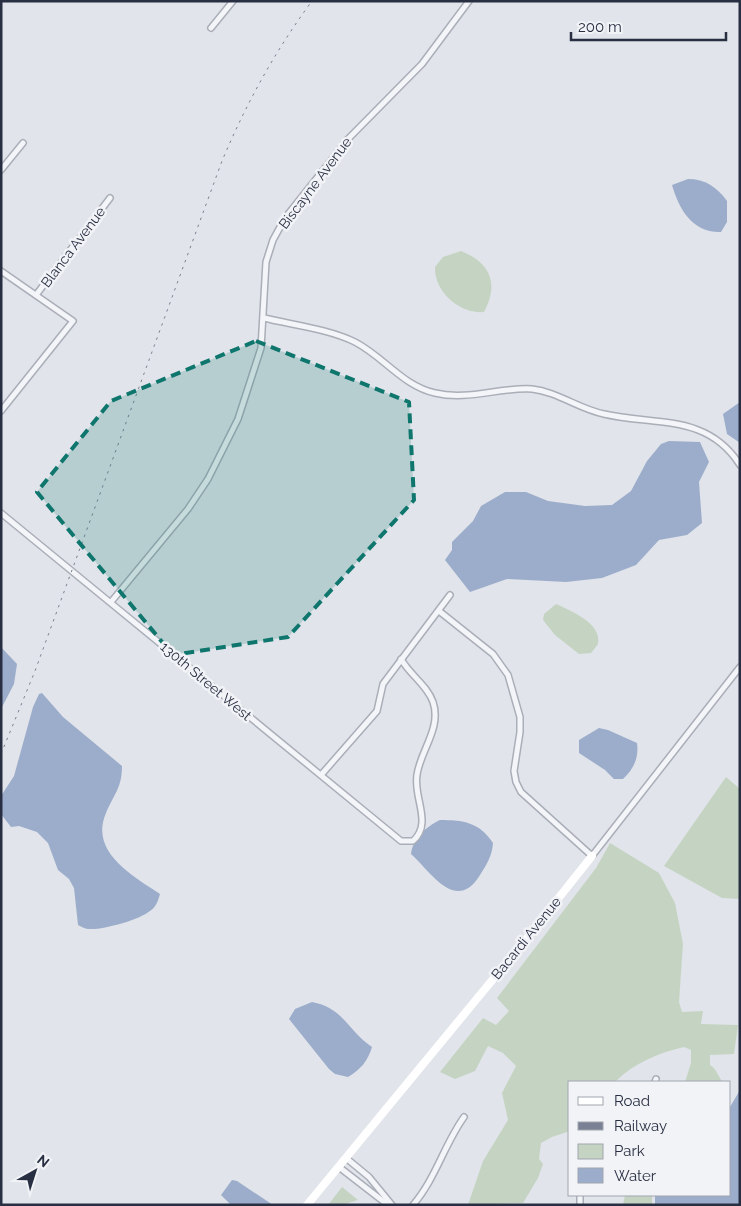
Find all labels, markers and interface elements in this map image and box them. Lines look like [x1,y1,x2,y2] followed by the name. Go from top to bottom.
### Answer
[571,10,726,42] scale bar
[578,18,622,36] text: 200 m
[275,134,355,232] street label: Biscayne Avenue
[38,204,108,290] street label: Blanca Avenue
[157,638,255,724] street label: 130th Street West
[488,894,564,982] street label: Bacardi Avenue
[568,1081,731,1196] legend
[614,1092,650,1110] text: Road
[614,1117,667,1135] text: Railway
[614,1142,645,1160] text: Park
[10,1146,60,1196] north arrow
[34,1151,52,1170] text: N
[614,1167,657,1185] text: Water

